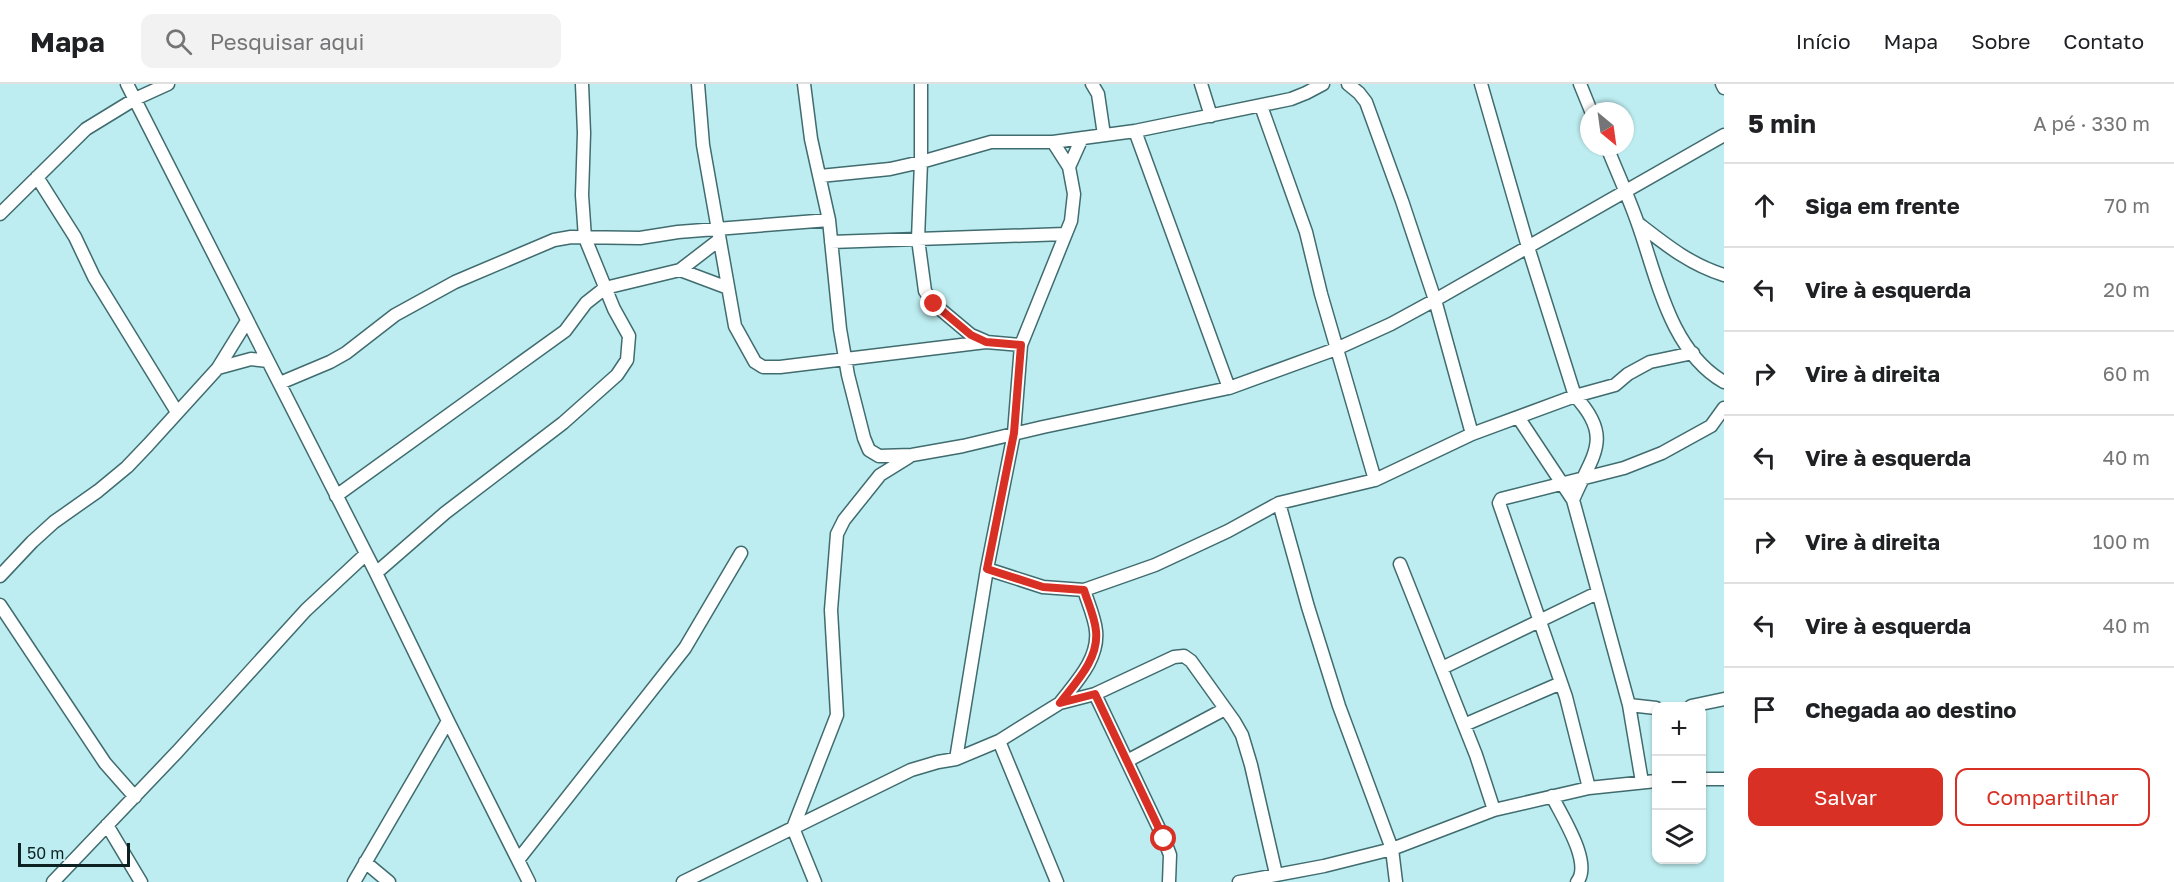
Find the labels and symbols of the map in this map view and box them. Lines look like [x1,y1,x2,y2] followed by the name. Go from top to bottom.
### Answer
[1580,102,1634,156] north arrow
[920,290,946,316] route end
[1150,825,1176,851] route start
[18,840,130,868] scale bar

